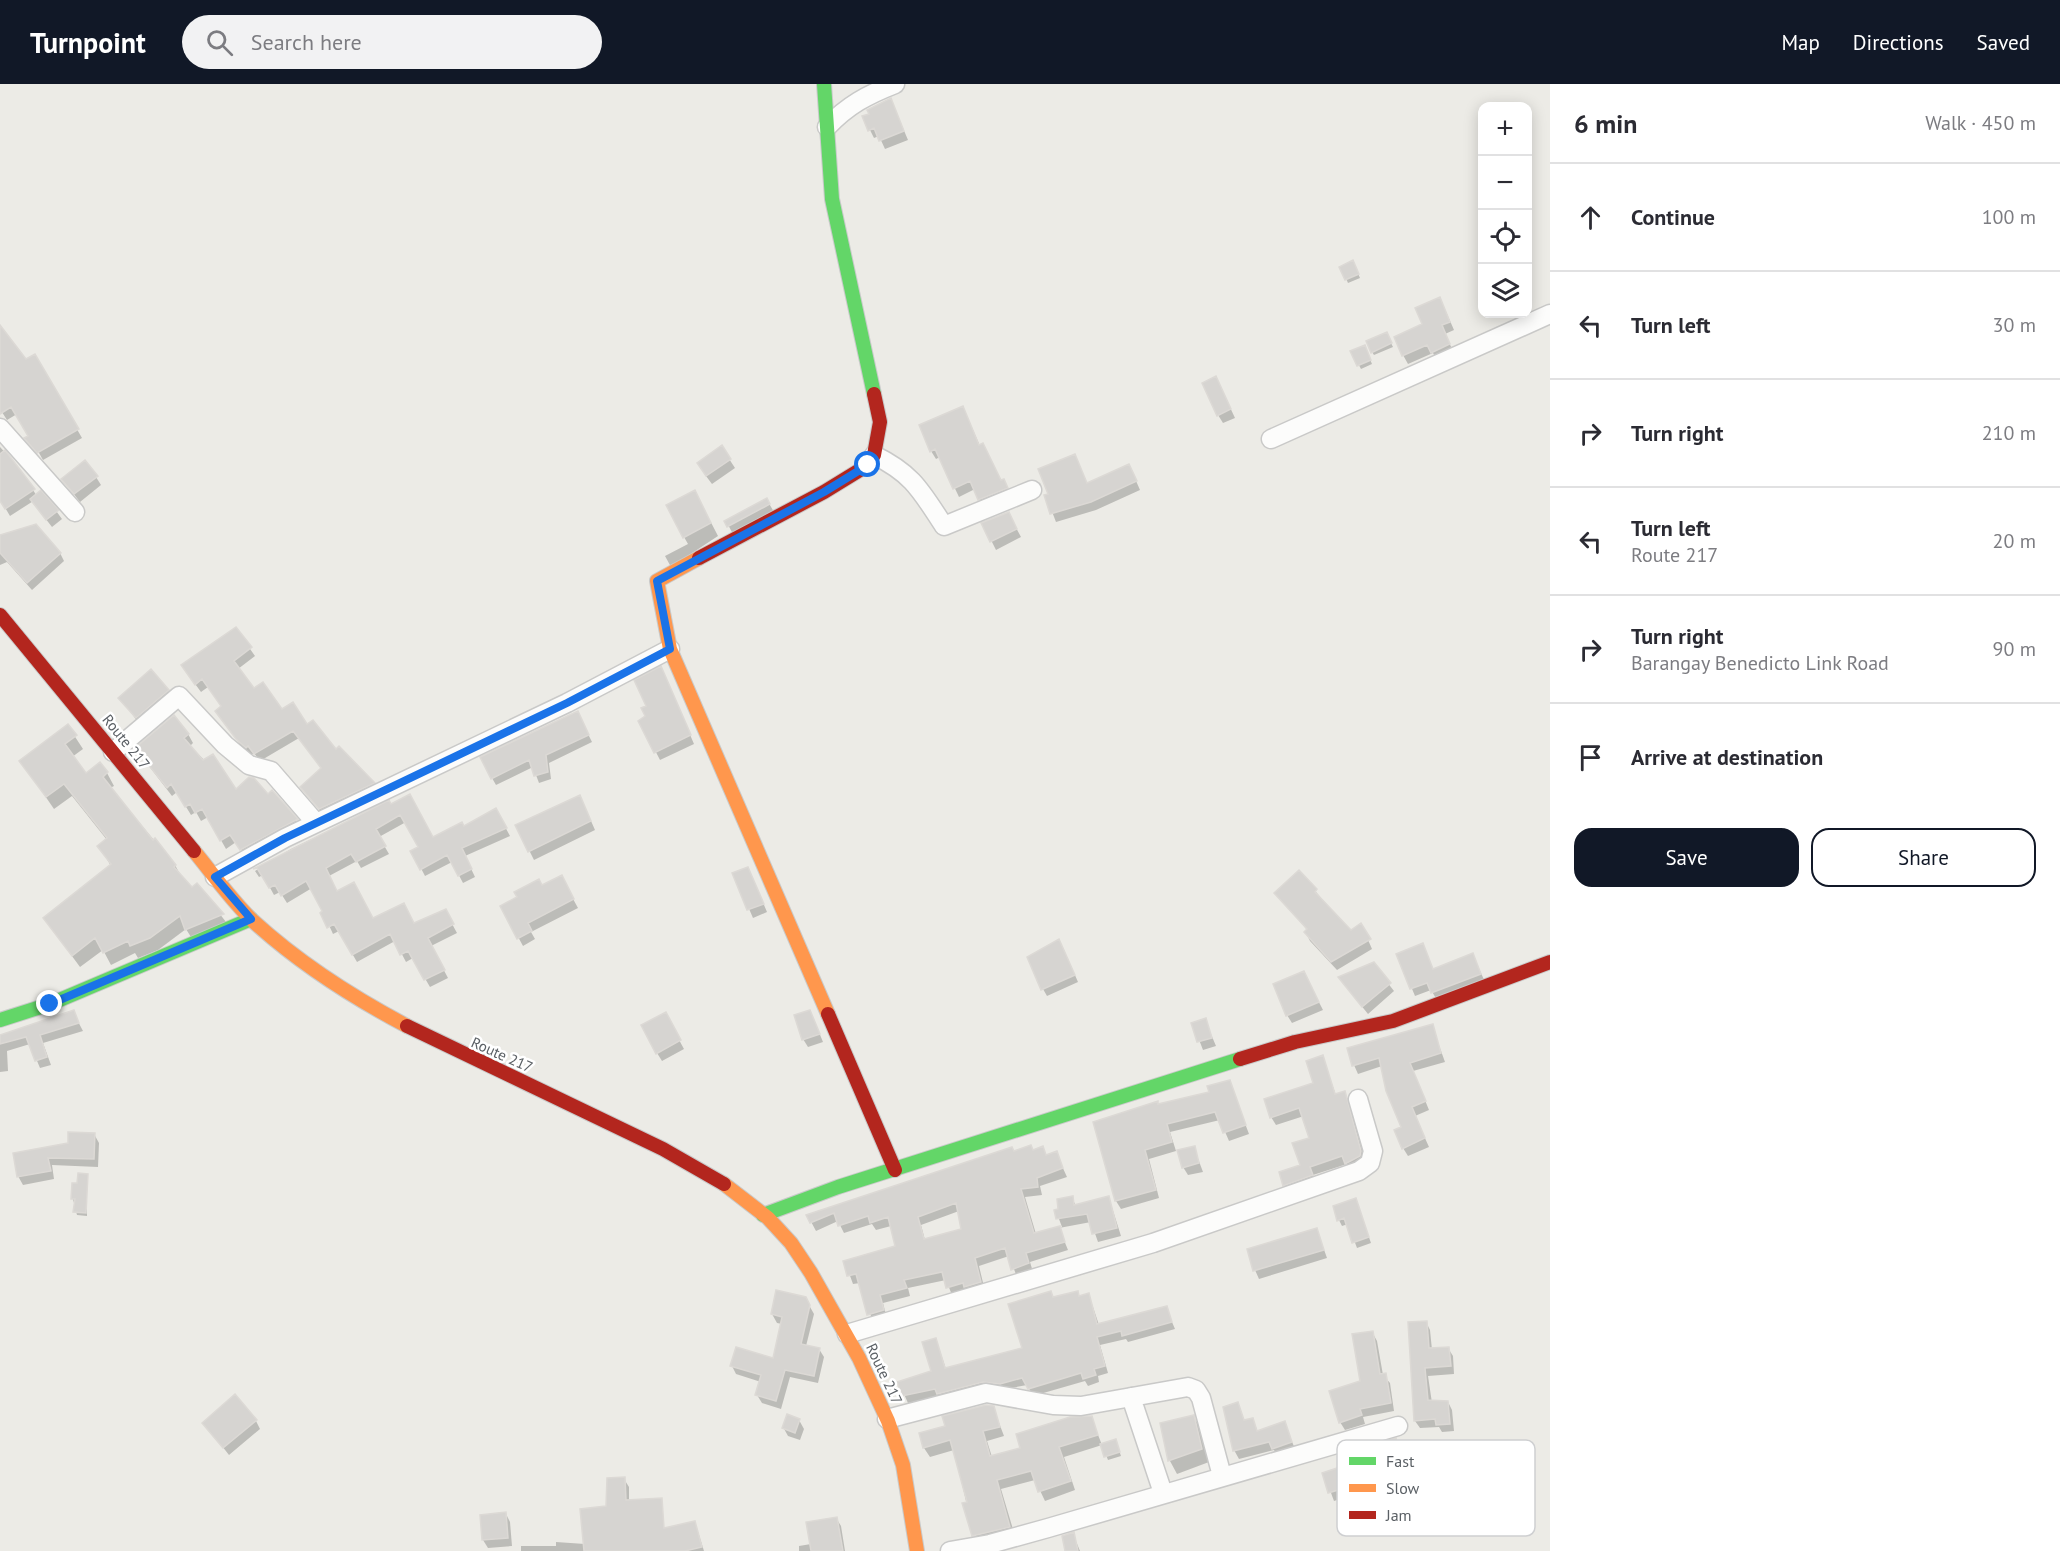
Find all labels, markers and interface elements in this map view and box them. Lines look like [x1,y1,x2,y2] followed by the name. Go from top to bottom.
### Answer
[182,15,602,69] search box
[30,24,146,61] text: Turnpoint
[203,26,236,59] icon: search
[251,28,362,56] text: Search here
[1781,29,1820,56] text: Map
[1853,29,1944,56] text: Directions
[1977,29,2030,56] text: Saved
[1478,102,1532,318] map controls
[1478,102,1532,156] button: +
[1574,107,1637,140] text: 6 min
[1925,110,2036,136] text: Walk · 450 m
[1478,156,1532,210] button: −
[1574,201,1607,234] icon: ahead
[1631,203,1715,231] text: Continue
[1982,204,2036,230] text: 100 m
[1478,210,1532,264] button: locate
[1478,264,1532,318] button: layers
[1574,309,1607,342] icon: left
[1631,311,1711,339] text: Turn left
[1993,312,2036,338] text: 30 m
[1574,417,1607,450] icon: right
[1631,419,1723,447] text: Turn right
[1982,420,2036,446] text: 210 m
[854,451,880,477] route start
[1631,514,1711,542] text: Turn left
[1574,525,1607,558] icon: left
[1993,528,2036,554] text: 20 m
[1631,542,1718,568] text: Route 217
[1631,622,1723,650] text: Turn right
[1574,633,1607,666] icon: right
[1993,636,2036,662] text: 90 m
[1631,650,1889,676] text: Barangay Benedicto Link Road
[98,710,154,773] street label: Route 217
[1574,741,1607,774] icon: arrive
[1631,743,1823,771] text: Arrive at destination
[1574,828,1799,887] button: Save
[1811,828,2036,887] button: Share
[36,990,62,1016] route end
[468,1033,536,1077] street label: Route 217
[862,1340,907,1407] street label: Route 217
[1337,1440,1535,1536] legend
[1386,1451,1415,1471] text: Fast
[1386,1478,1420,1498] text: Slow
[1385,1505,1412,1525] text: Jam

